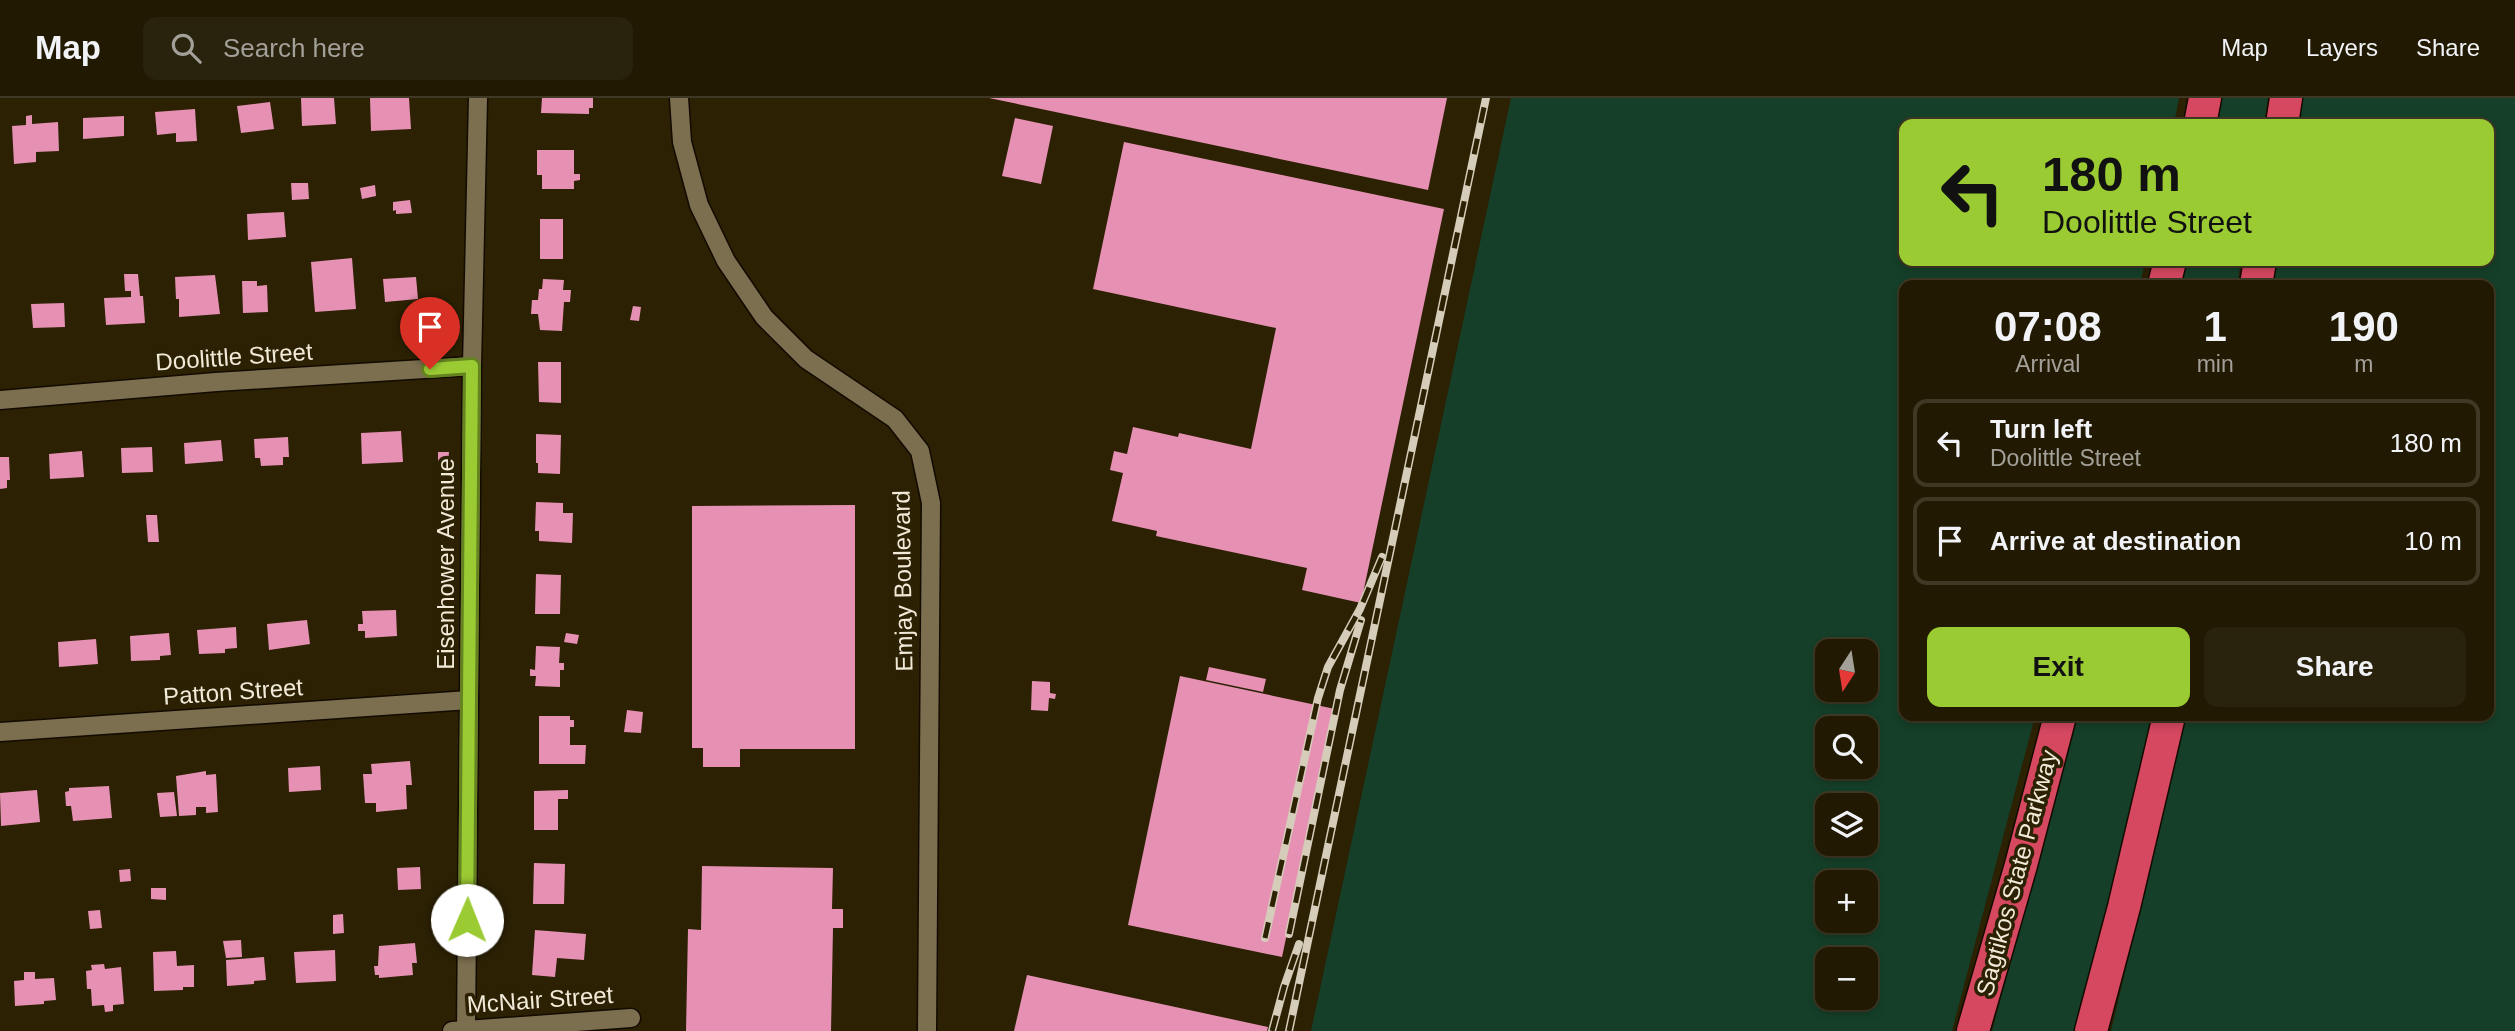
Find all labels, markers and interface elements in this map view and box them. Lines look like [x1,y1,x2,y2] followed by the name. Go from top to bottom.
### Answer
[143,17,633,80] search box
[35,29,101,66] text: Map
[167,29,205,67] icon: search
[223,33,365,63] text: Search here
[2221,34,2268,61] text: Map
[2306,34,2378,61] text: Layers
[2416,34,2480,61] text: Share
[1927,147,2018,238] icon: left
[2042,147,2181,201] text: 180 m
[2042,204,2252,240] text: Doolittle Street
[400,297,460,369] pin
[1994,303,2102,350] text: 07:08
[2203,303,2227,350] text: 1
[2329,303,2399,350] text: 190
[411,308,449,346] icon: arrive
[155,338,314,375] street label: Doolittle Street
[2015,351,2080,377] text: Arrival
[2197,351,2234,377] text: min
[2354,351,2373,377] text: m
[1990,414,2092,444] text: Turn left
[1931,424,1969,462] icon: left
[2390,428,2462,458] text: 180 m
[1990,445,2141,471] text: Doolittle Street
[432,458,459,670] street label: Eisenhower Avenue
[887,490,918,672] street label: Emjay Boulevard
[1931,522,1969,560] icon: arrive
[1990,526,2241,556] text: Arrive at destination
[2404,526,2462,556] text: 10 m
[1927,627,2190,707] button: Exit
[2204,627,2466,707] button: Share
[1815,639,1878,702] north arrow
[1815,639,1878,1010] map controls
[162,673,304,710] street label: Patton Street
[1815,716,1878,779] button: search
[1971,747,2062,999] street label: Sagtikos State Parkway
[1815,793,1878,856] button: layers
[1815,870,1878,933] button: +
[430,883,504,957] position arrow
[1815,947,1878,1010] button: −
[466,981,614,1018] street label: McNair Street

